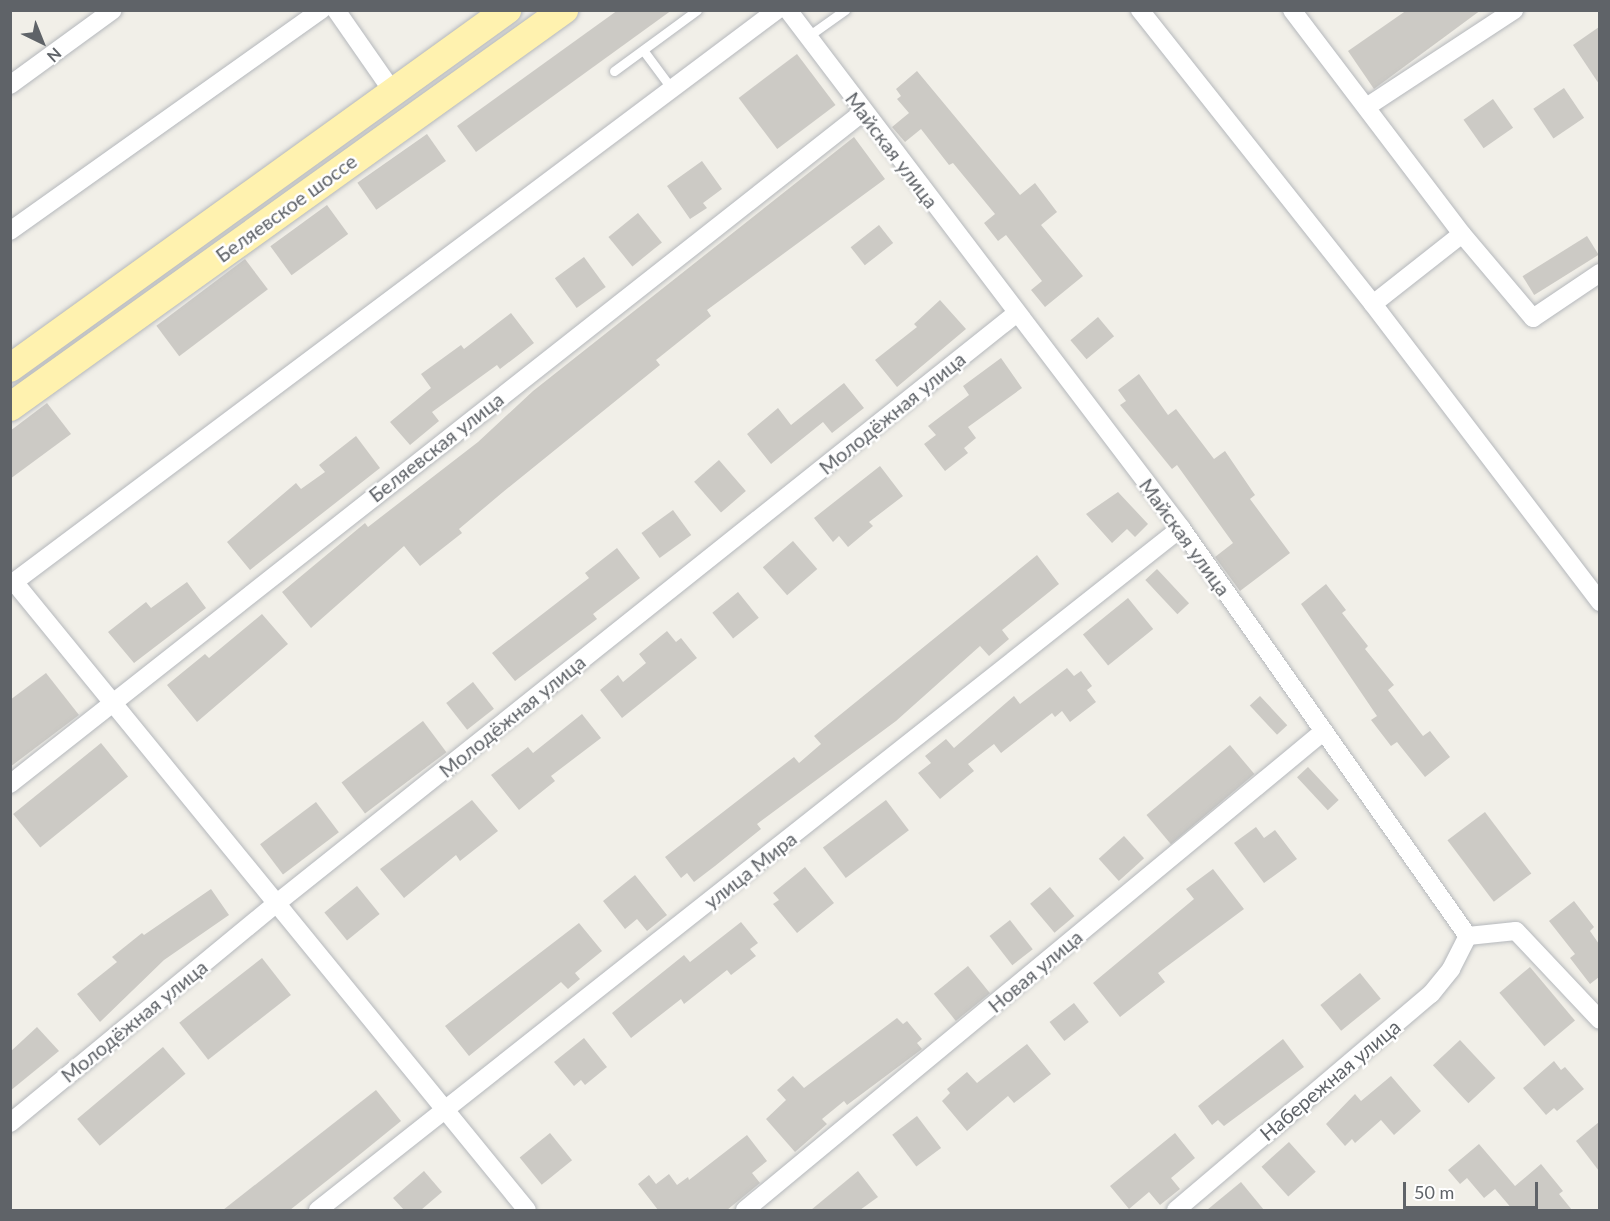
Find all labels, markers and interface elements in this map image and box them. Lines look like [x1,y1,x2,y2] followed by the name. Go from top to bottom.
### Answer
[12,12,72,72] north arrow
[44,44,66,67] text: N
[841,87,943,213] street label: Майская улица
[211,149,361,267] street label: Беляевское шоссе
[814,347,970,479] street label: Молодёжная улица
[364,387,508,507] street label: Беляевская улица
[1134,474,1236,600] street label: Майская улица
[434,650,590,782] street label: Молодёжная улица
[699,826,801,914] street label: улица Мира
[983,925,1087,1017] street label: Новая улица
[56,955,212,1087] street label: Молодёжная улица
[1255,1014,1405,1146] street label: Набережная улица
[1406,1170,1541,1208] scale bar
[1414,1181,1454,1203] text: 50 m

